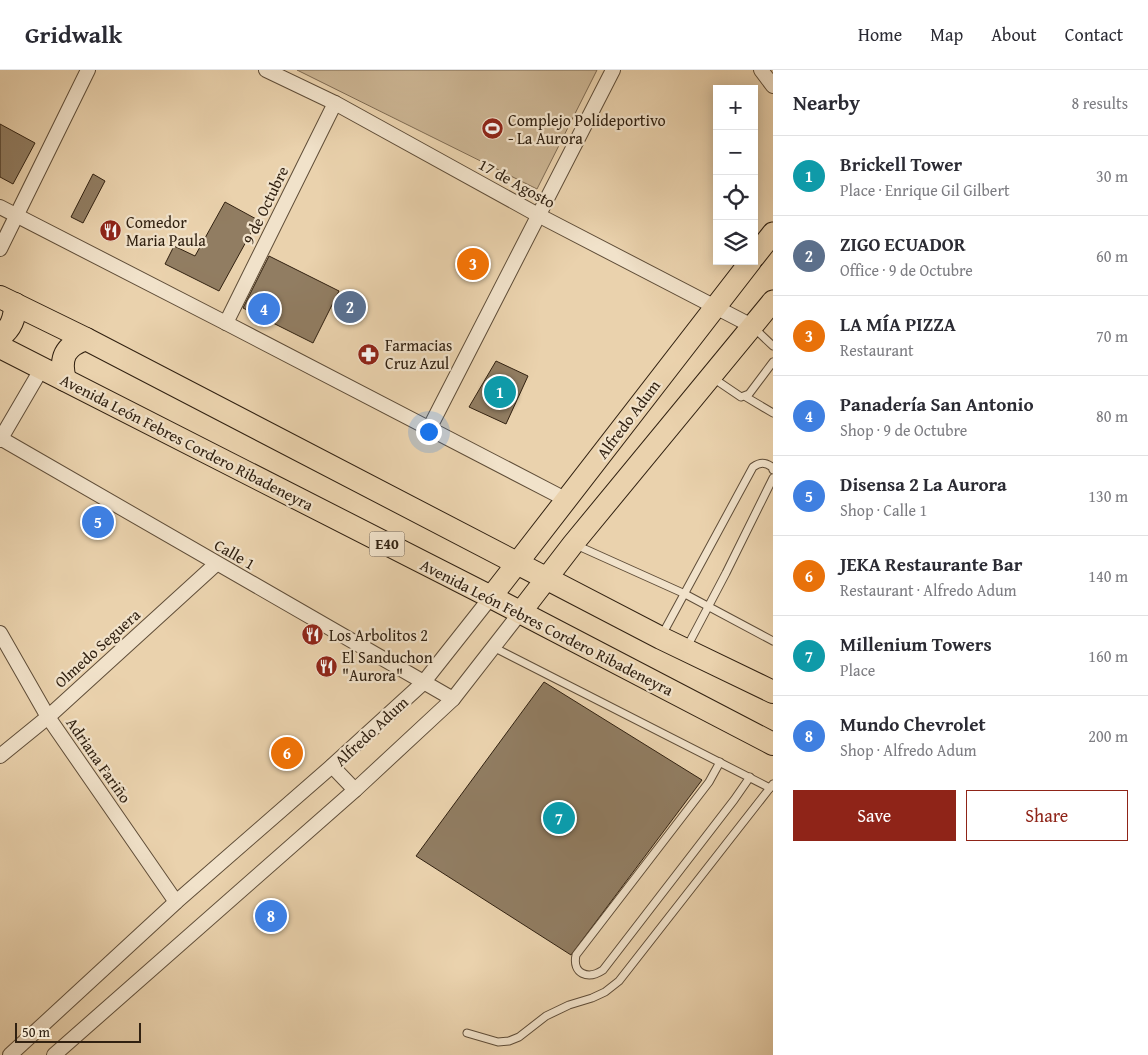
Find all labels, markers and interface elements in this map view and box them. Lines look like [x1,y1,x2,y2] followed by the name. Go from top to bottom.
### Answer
[25,17,122,52] text: Gridwalk
[858,21,902,48] text: Home
[930,21,963,48] text: Map
[991,21,1037,48] text: About
[1065,21,1123,48] text: Contact
[713,85,758,265] map controls
[713,85,758,130] button: +
[793,87,860,118] text: Nearby
[1071,91,1128,115] text: 8 results
[508,108,666,150] place label: Complejo Polideportivo - La Aurora
[480,117,504,141] sports icon: Complejo Polideportivo - La Aurora
[713,130,758,175] button: −
[840,150,962,178] text: Brickell Tower
[474,152,560,214] street label: 17 de Agosto
[236,162,294,248] street label: 9 de Octubre
[805,164,813,188] text: 1
[1096,164,1128,188] text: 30 m
[713,175,758,220] button: locate
[840,178,1010,202] text: Place · Enrique Gil Gilbert
[126,210,206,252] place label: Comedor Maria Paula
[98,219,122,243] restaurant icon: Comedor Maria Paula
[713,220,758,265] button: layers
[840,230,966,258] text: ZIGO ECUADOR
[805,244,813,268] text: 2
[1096,244,1128,268] text: 60 m
[457,245,489,283] pin: 3
[840,258,973,282] text: Office · 9 de Octubre
[334,288,366,326] pin: 2
[248,290,280,328] pin: 4
[840,310,956,338] text: LA MÍA PIZZA
[805,324,813,348] text: 3
[1096,324,1128,348] text: 70 m
[385,333,452,375] place label: Farmacias Cruz Azul
[840,338,914,362] text: Restaurant
[357,342,381,366] pharmacy icon: Farmacias Cruz Azul
[56,367,318,517] street label: Avenida León Febres Cordero Ribadeneyra
[484,373,516,411] pin: 1
[590,374,666,464] street label: Alfredo Adum
[840,390,1034,418] text: Panadería San Antonio
[805,404,813,428] text: 4
[1096,404,1128,428] text: 80 m
[840,418,967,442] text: Shop · 9 de Octubre
[416,419,442,445] your location
[840,470,1007,498] text: Disensa 2 La Aurora
[805,484,813,508] text: 5
[1088,484,1128,508] text: 130 m
[840,498,927,522] text: Shop · Calle 1
[82,503,114,541] pin: 5
[370,532,404,556] road number: E40
[210,533,260,575] street label: Calle 1
[840,550,1023,578] text: JEKA Restaurante Bar
[416,552,678,702] street label: Avenida León Febres Cordero Ribadeneyra
[805,564,813,588] text: 6
[1088,564,1128,588] text: 140 m
[840,578,1017,602] text: Restaurant · Alfredo Adum
[49,603,146,693] street label: Olmedo Seguera
[301,623,325,647] restaurant icon: Los Arbolitos 2
[329,623,428,647] place label: Los Arbolitos 2
[840,630,992,658] text: Millenium Towers
[805,644,813,668] text: 7
[1088,644,1128,668] text: 160 m
[342,645,433,687] place label: El Sanduchon "Aurora"
[314,654,338,678] restaurant icon: El Sanduchon "Aurora"
[840,658,875,682] text: Place
[329,690,413,772] street label: Alfredo Adum
[840,710,986,738] text: Mundo Chevrolet
[61,712,137,808] street label: Adriana Fariño
[805,724,813,748] text: 8
[1088,724,1128,748] text: 200 m
[271,734,303,772] pin: 6
[840,738,977,762] text: Shop · Alfredo Adum
[793,790,956,841] button: Save
[966,790,1128,841] button: Share
[543,799,575,837] pin: 7
[255,897,287,935] pin: 8
[15,1020,141,1043] scale bar
[22,1022,50,1042] text: 50 m

